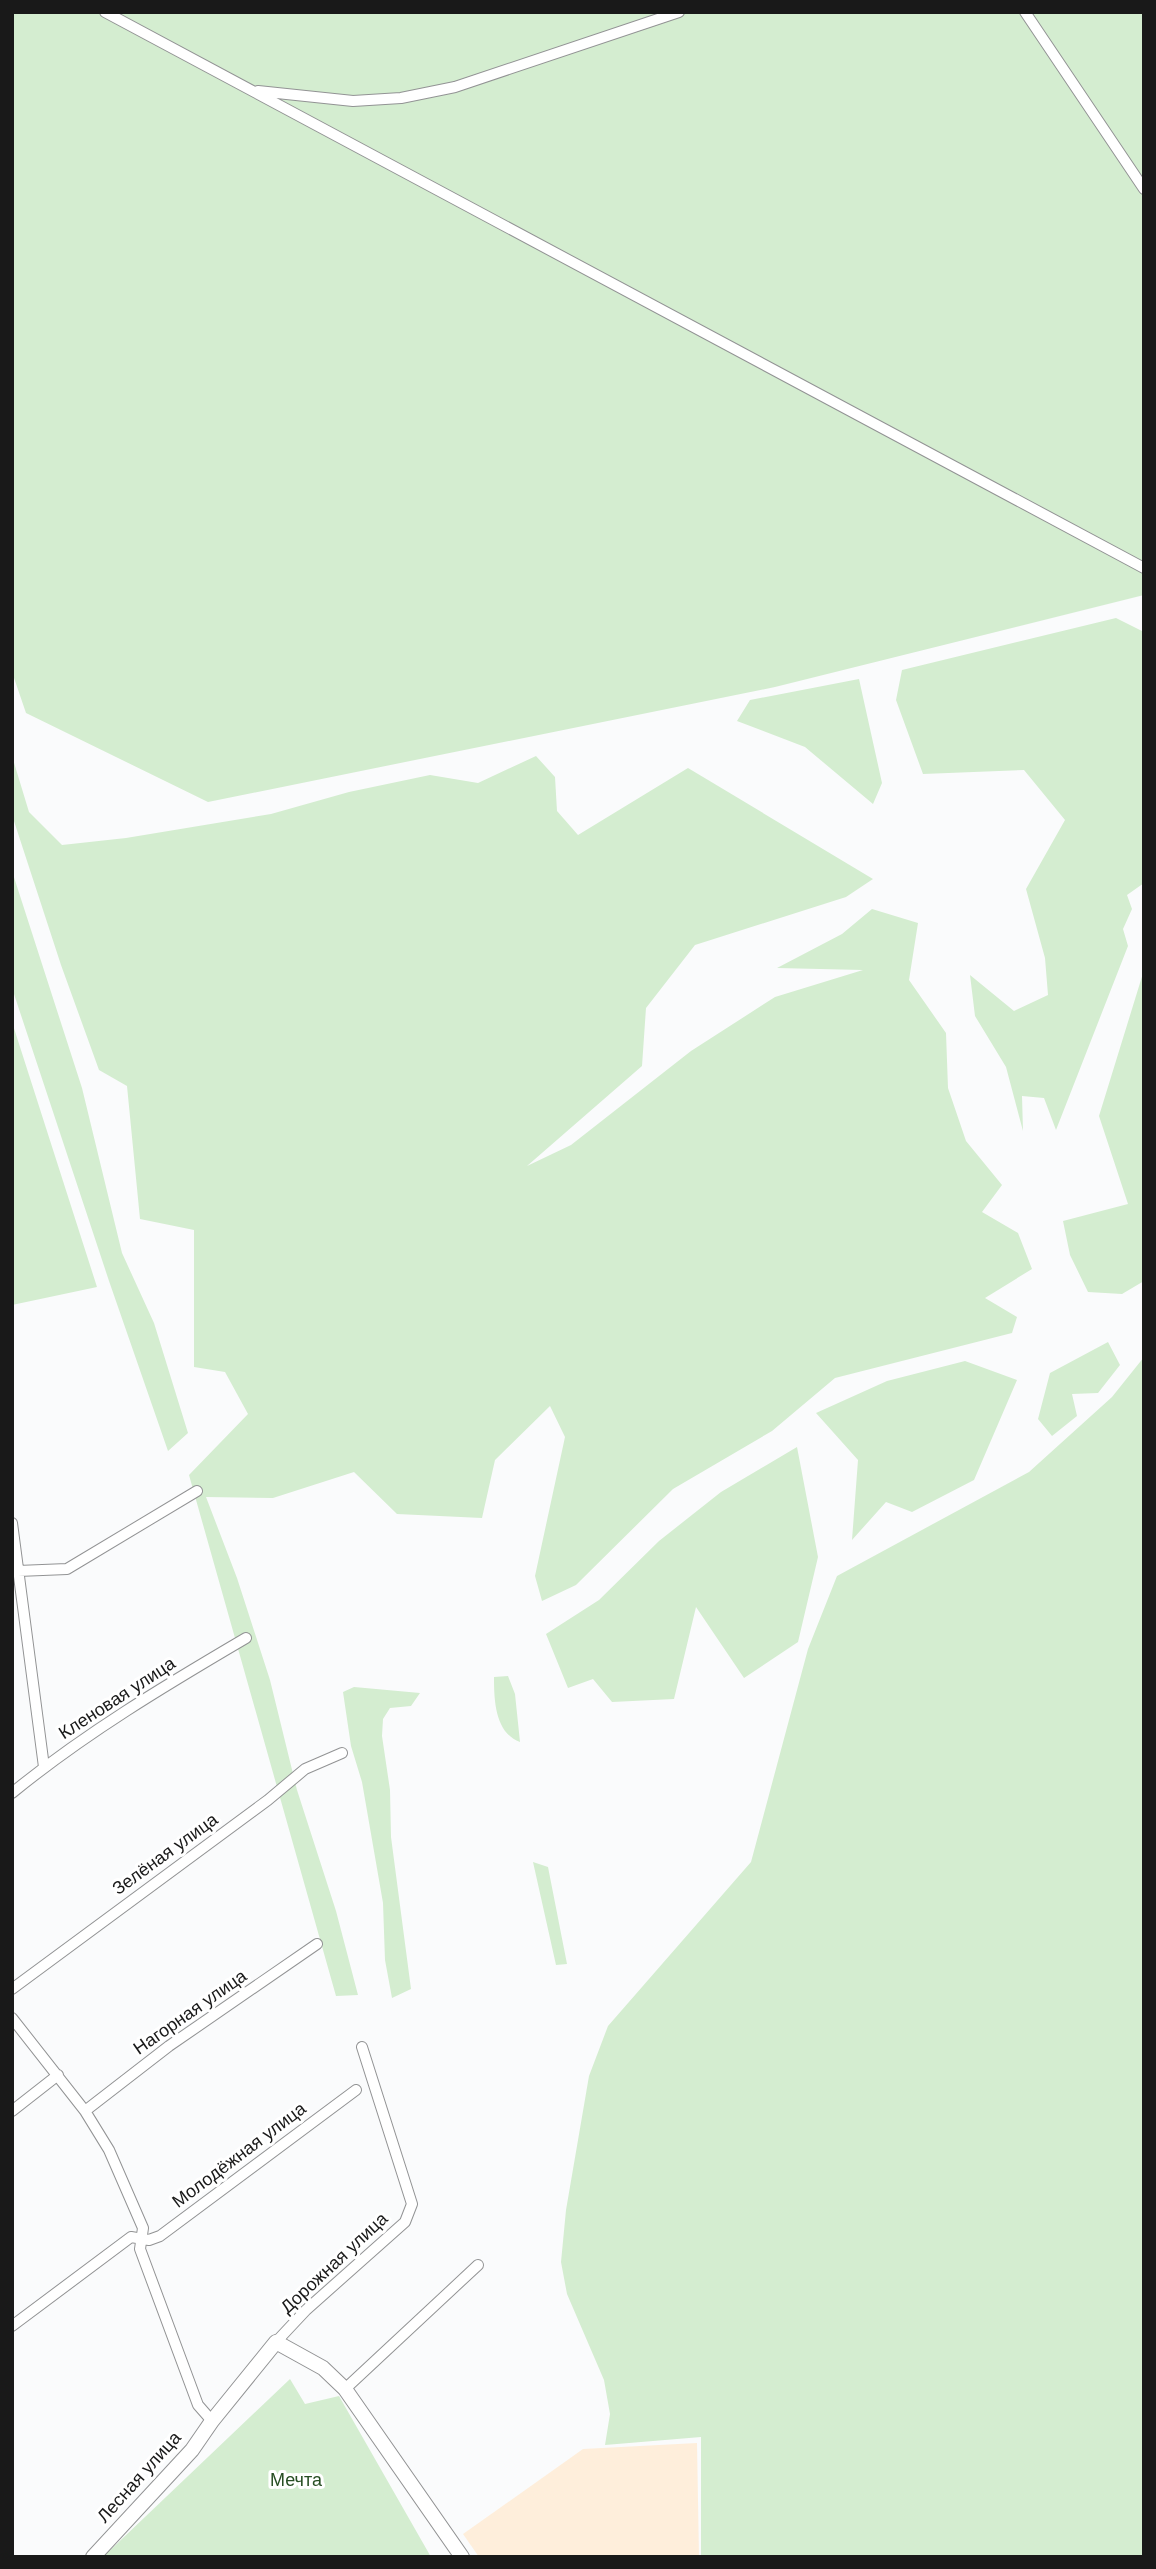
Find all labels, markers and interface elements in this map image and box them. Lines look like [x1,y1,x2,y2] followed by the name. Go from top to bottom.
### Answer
[55,1652,180,1743] street label: Кленовая улица
[109,1809,222,1899] street label: Зелёная улица
[130,1965,251,2058] street label: Нагорная улица
[168,2098,310,2212] street label: Молодёжная улица
[277,2208,392,2318] street label: Дорожная улица
[93,2427,186,2526] street label: Лесная улица
[270,2470,323,2490] park label: Мечта

